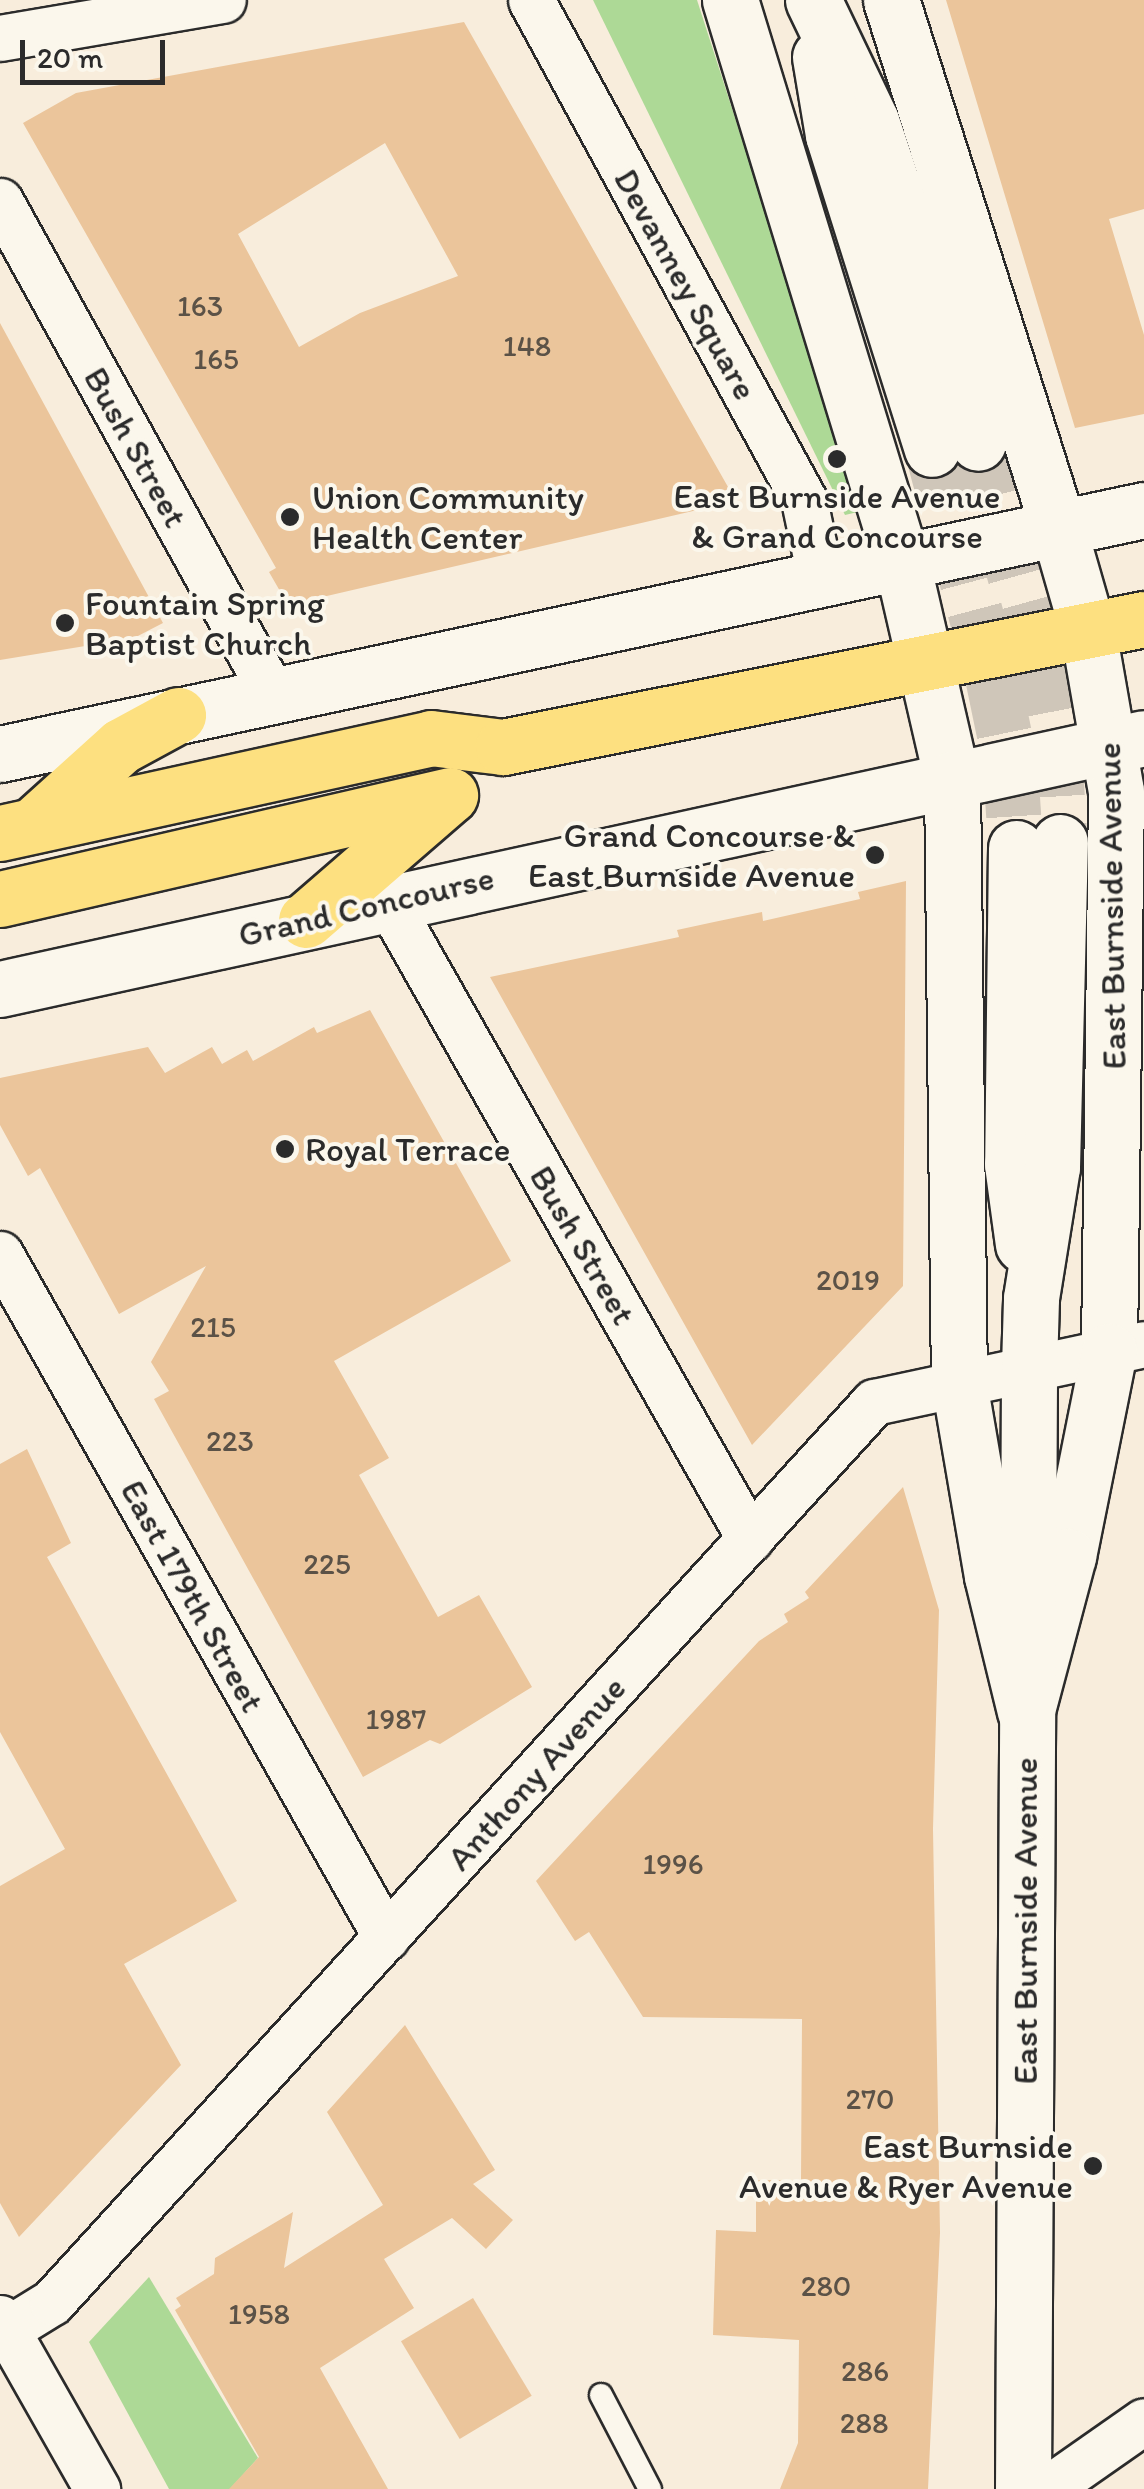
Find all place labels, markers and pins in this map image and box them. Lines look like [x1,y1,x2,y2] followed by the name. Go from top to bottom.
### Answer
[826,448,848,470] marker: East Burnside Avenue & Grand Concourse
[674,475,1000,557] place label: East Burnside Avenue & Grand Concourse
[312,476,584,558] place label: Union Community Health Center
[277,504,303,530] marker: Union Community Health Center
[85,582,325,664] place label: Fountain Spring Baptist Church
[54,612,76,634] marker: Fountain Spring Baptist Church
[528,814,855,896] place label: Grand Concourse & East Burnside Avenue
[864,844,886,866] marker: Grand Concourse & East Burnside Avenue
[305,1128,506,1170] place label: Royal Terrace
[274,1138,296,1160] marker: Royal Terrace
[741,2125,1073,2207] place label: East Burnside Avenue & Ryer Avenue
[1082,2155,1104,2177] marker: East Burnside Avenue & Ryer Avenue

